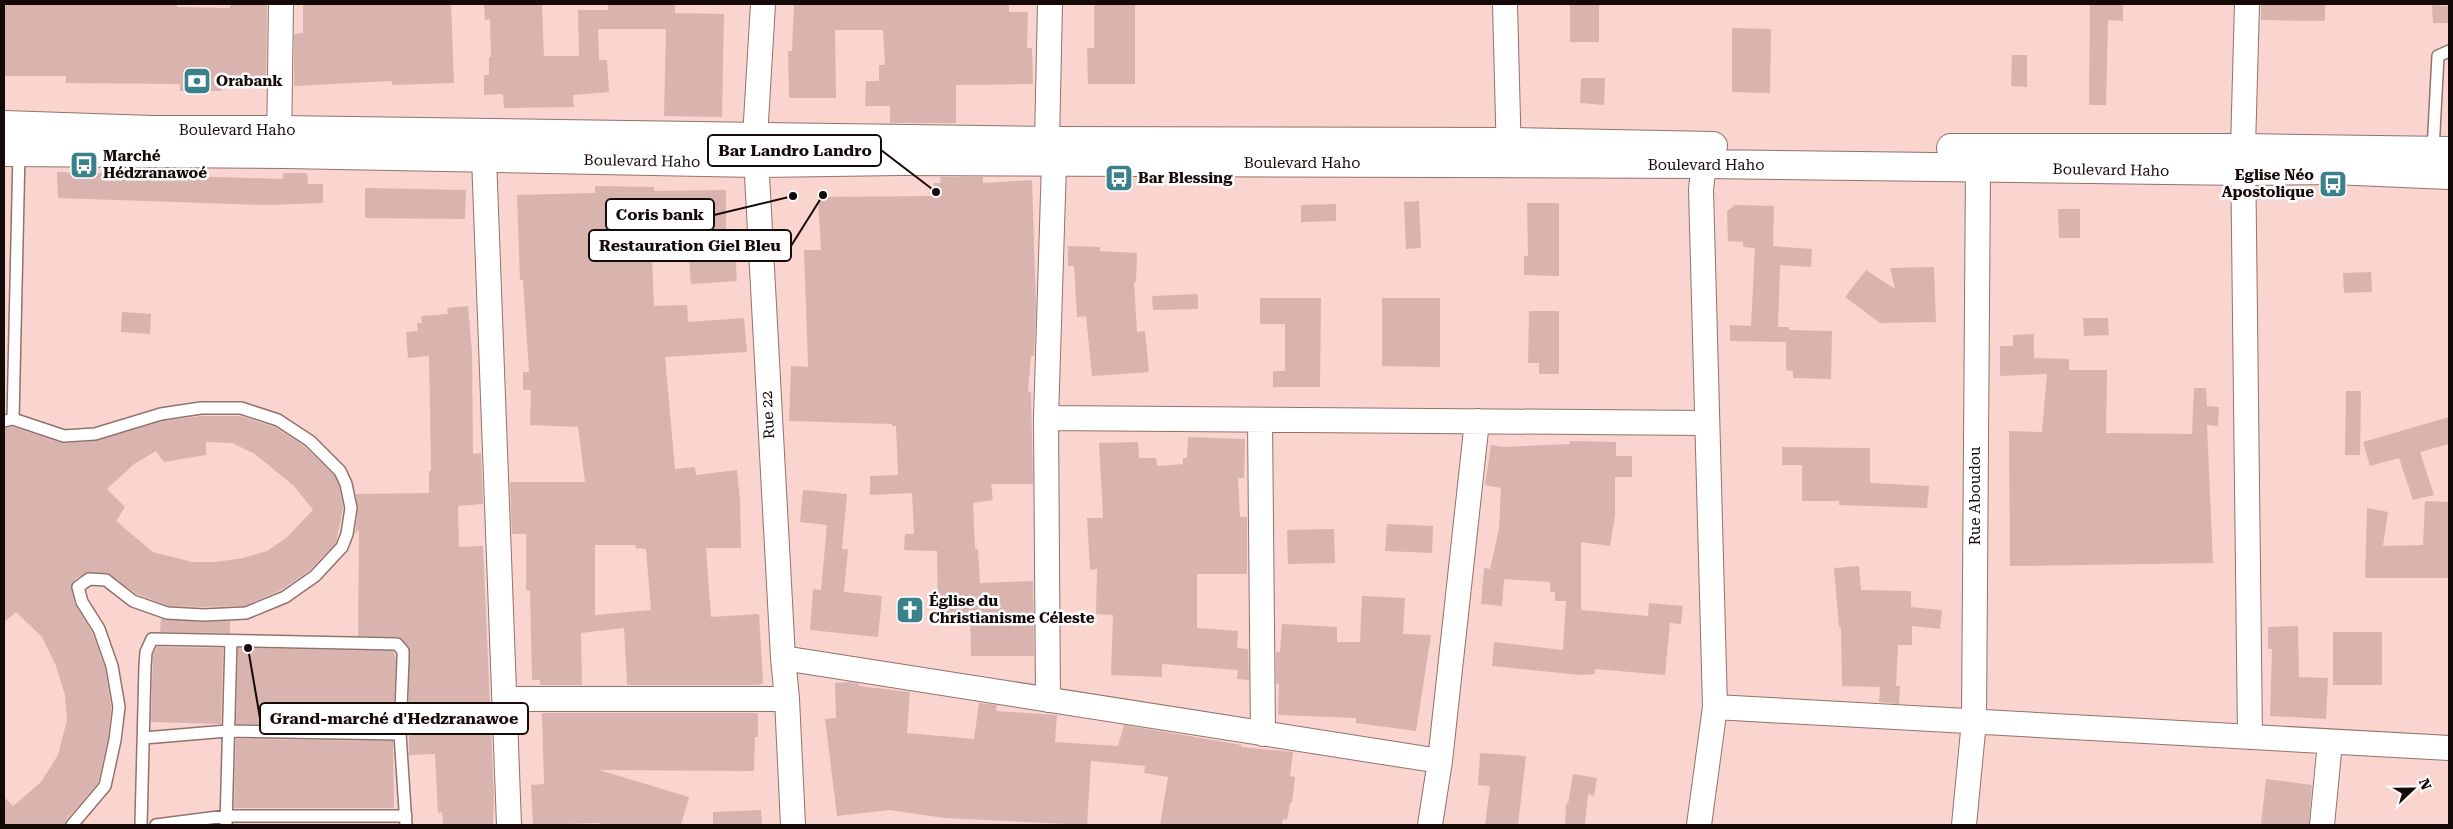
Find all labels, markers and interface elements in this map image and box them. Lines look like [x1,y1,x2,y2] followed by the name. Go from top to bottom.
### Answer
[182,66,212,96] bank icon: Orabank
[216,72,283,90] place label: Orabank
[179,121,295,139] street label: Boulevard Haho
[708,135,881,166] callout: Bar Landro Landro
[718,141,872,160] text: Bar Landro Landro
[103,147,207,182] place label: Marché Hédzranawoé
[69,150,99,180] bus stop icon: Marché Hédzranawoé
[583,151,701,171] street label: Boulevard Haho
[1244,154,1360,172] street label: Boulevard Haho
[1648,156,1764,174] street label: Boulevard Haho
[2052,160,2170,180] street label: Boulevard Haho
[1104,163,1134,193] bus stop icon: Bar Blessing
[2222,166,2314,201] place label: Eglise Néo Apostolique
[1138,169,1233,187] place label: Bar Blessing
[2318,169,2348,199] bus stop icon: Eglise Néo Apostolique
[606,199,714,230] callout: Coris bank
[616,205,704,224] text: Coris bank
[589,230,791,261] callout: Restauration Giel Bleu
[599,236,781,255] text: Restauration Giel Bleu
[758,390,778,440] street label: Rue 22
[1966,446,1984,545] street label: Rue Aboudou
[929,591,1095,627] place label: Église du Christianisme Céleste
[895,595,925,625] church icon: Église du Christianisme Céleste
[260,703,528,734] callout: Grand-marché d'Hedzranawoe
[270,709,518,728] text: Grand-marché d'Hedzranawoe
[2388,764,2438,814] north arrow
[2416,776,2435,792] text: N

